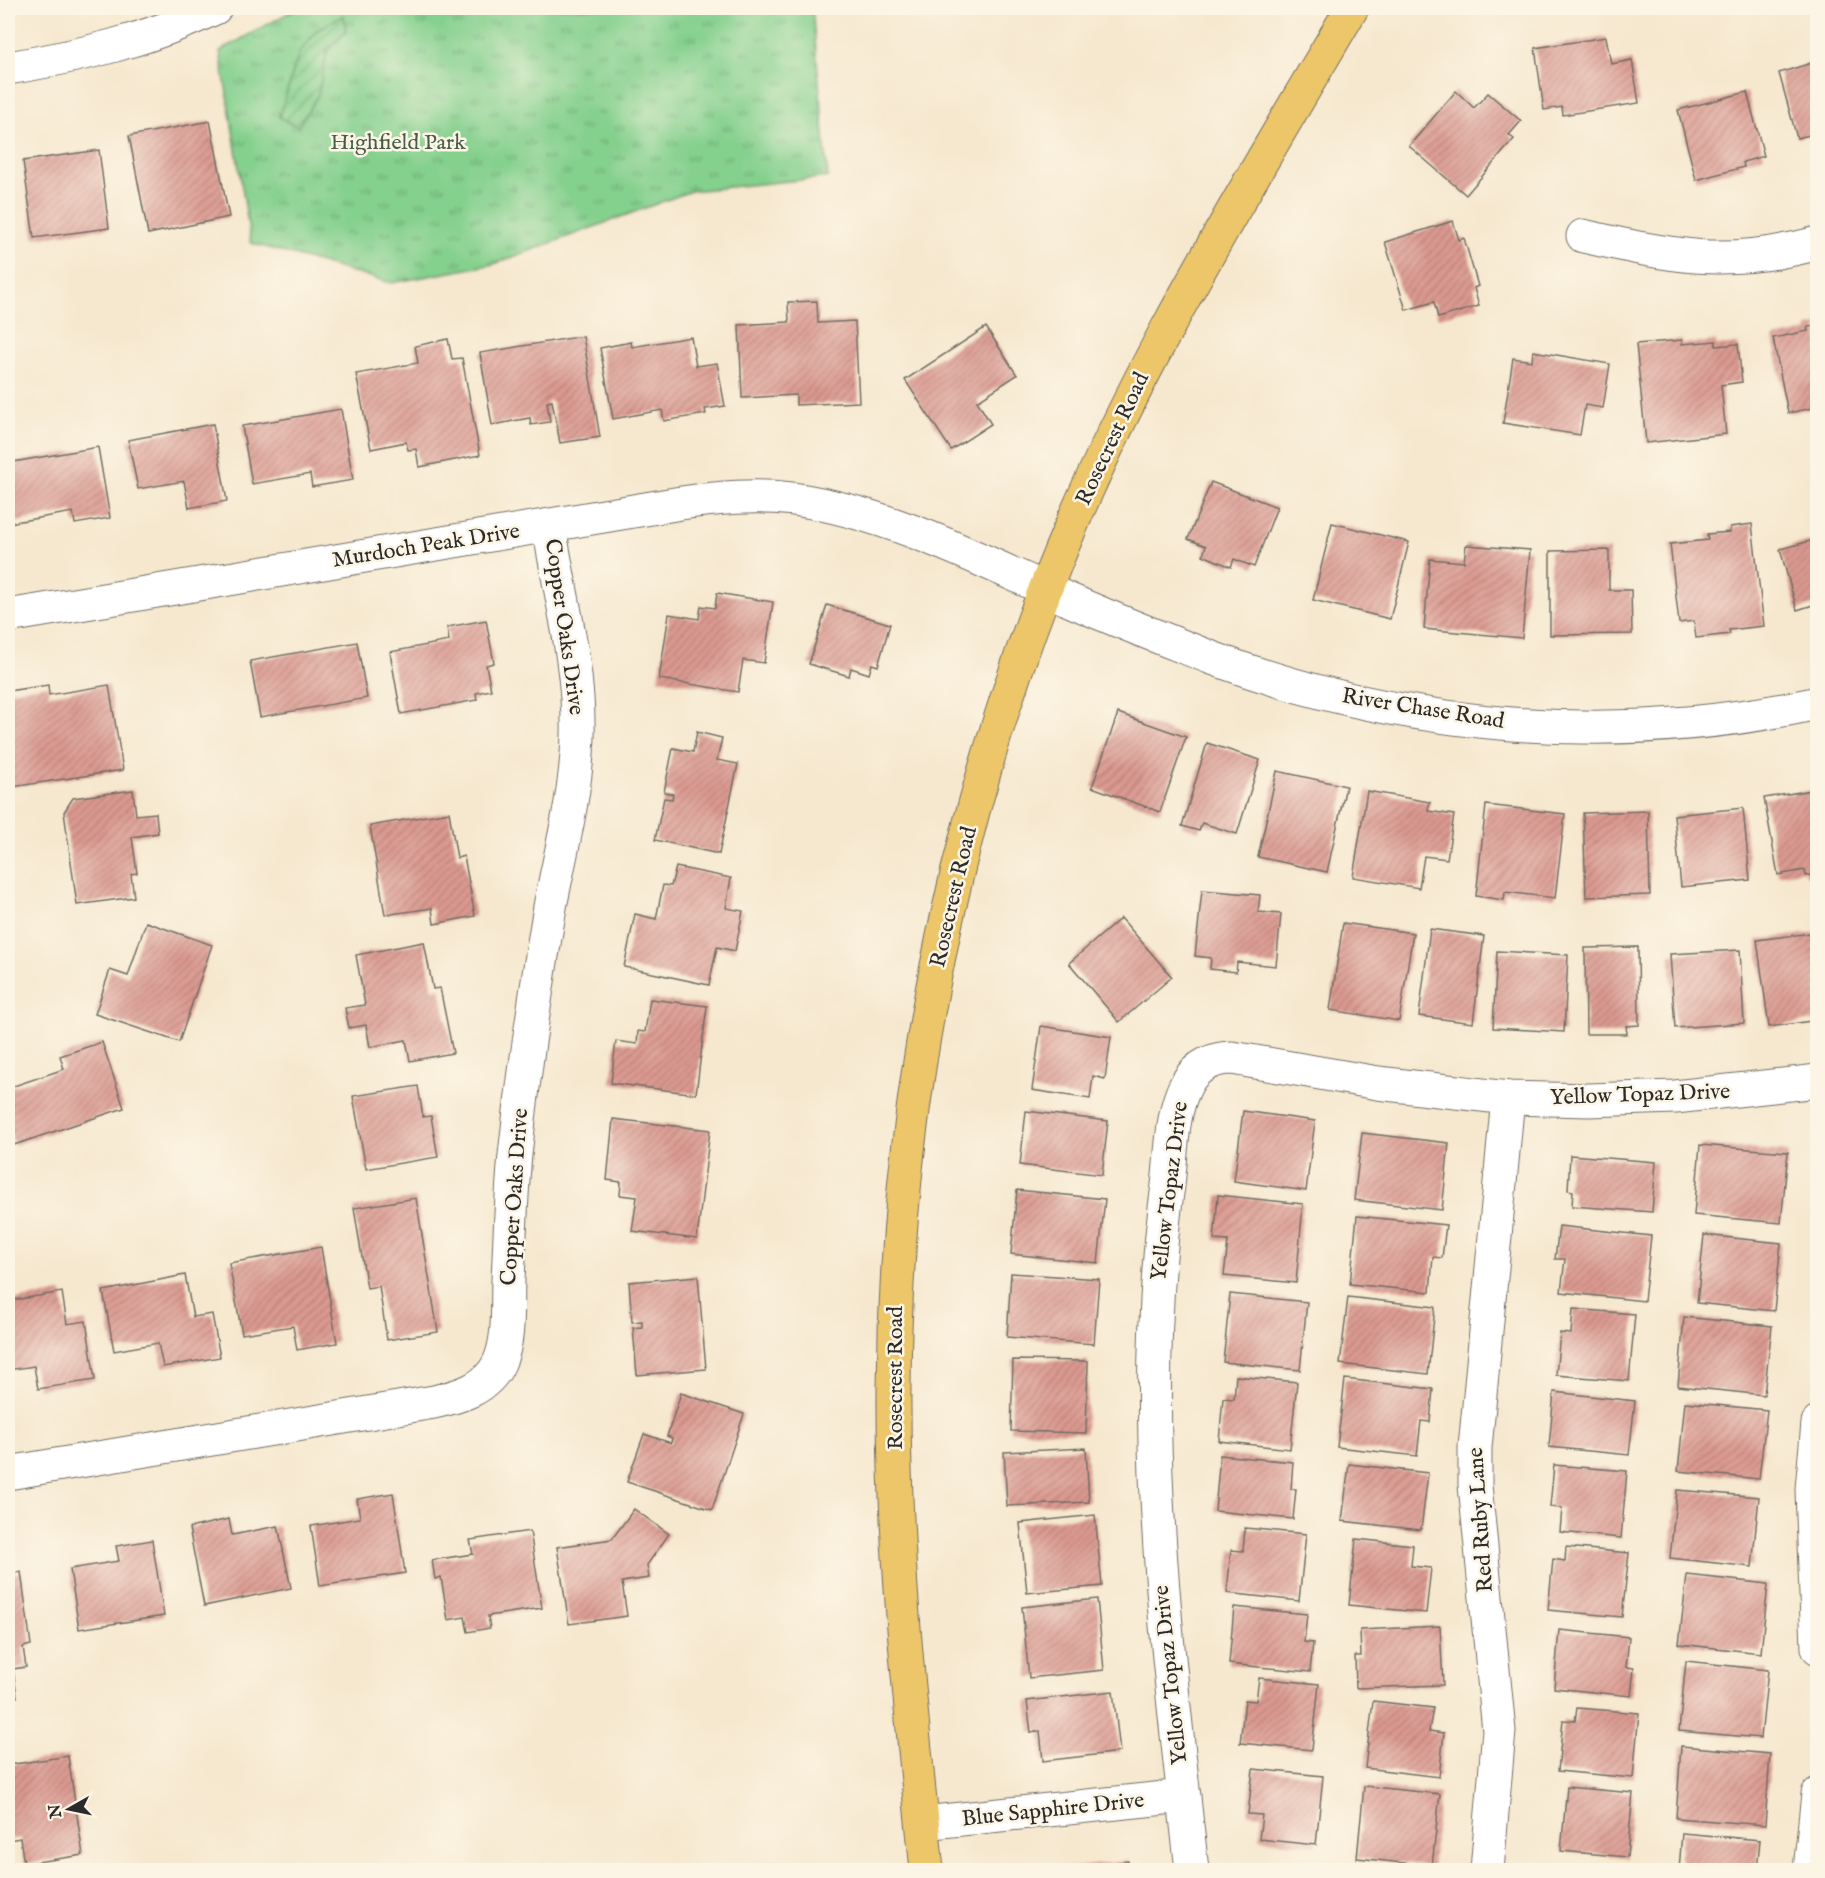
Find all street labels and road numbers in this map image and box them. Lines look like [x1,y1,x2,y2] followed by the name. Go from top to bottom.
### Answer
[1070,368,1156,510] street label: Rosecrest Road
[330,517,522,575] street label: Murdoch Peak Drive
[538,537,590,717] street label: Copper Oaks Drive
[1340,682,1507,736] street label: River Chase Road
[924,824,984,970] street label: Rosecrest Road
[1549,1078,1731,1112] street label: Yellow Topaz Drive
[1145,1100,1195,1282] street label: Yellow Topaz Drive
[495,1107,535,1287] street label: Copper Oaks Drive
[882,1306,910,1450] street label: Rosecrest Road
[1462,1446,1500,1594] street label: Red Ruby Lane
[1148,1584,1194,1766] street label: Yellow Topaz Drive
[960,1787,1146,1833] street label: Blue Sapphire Drive

